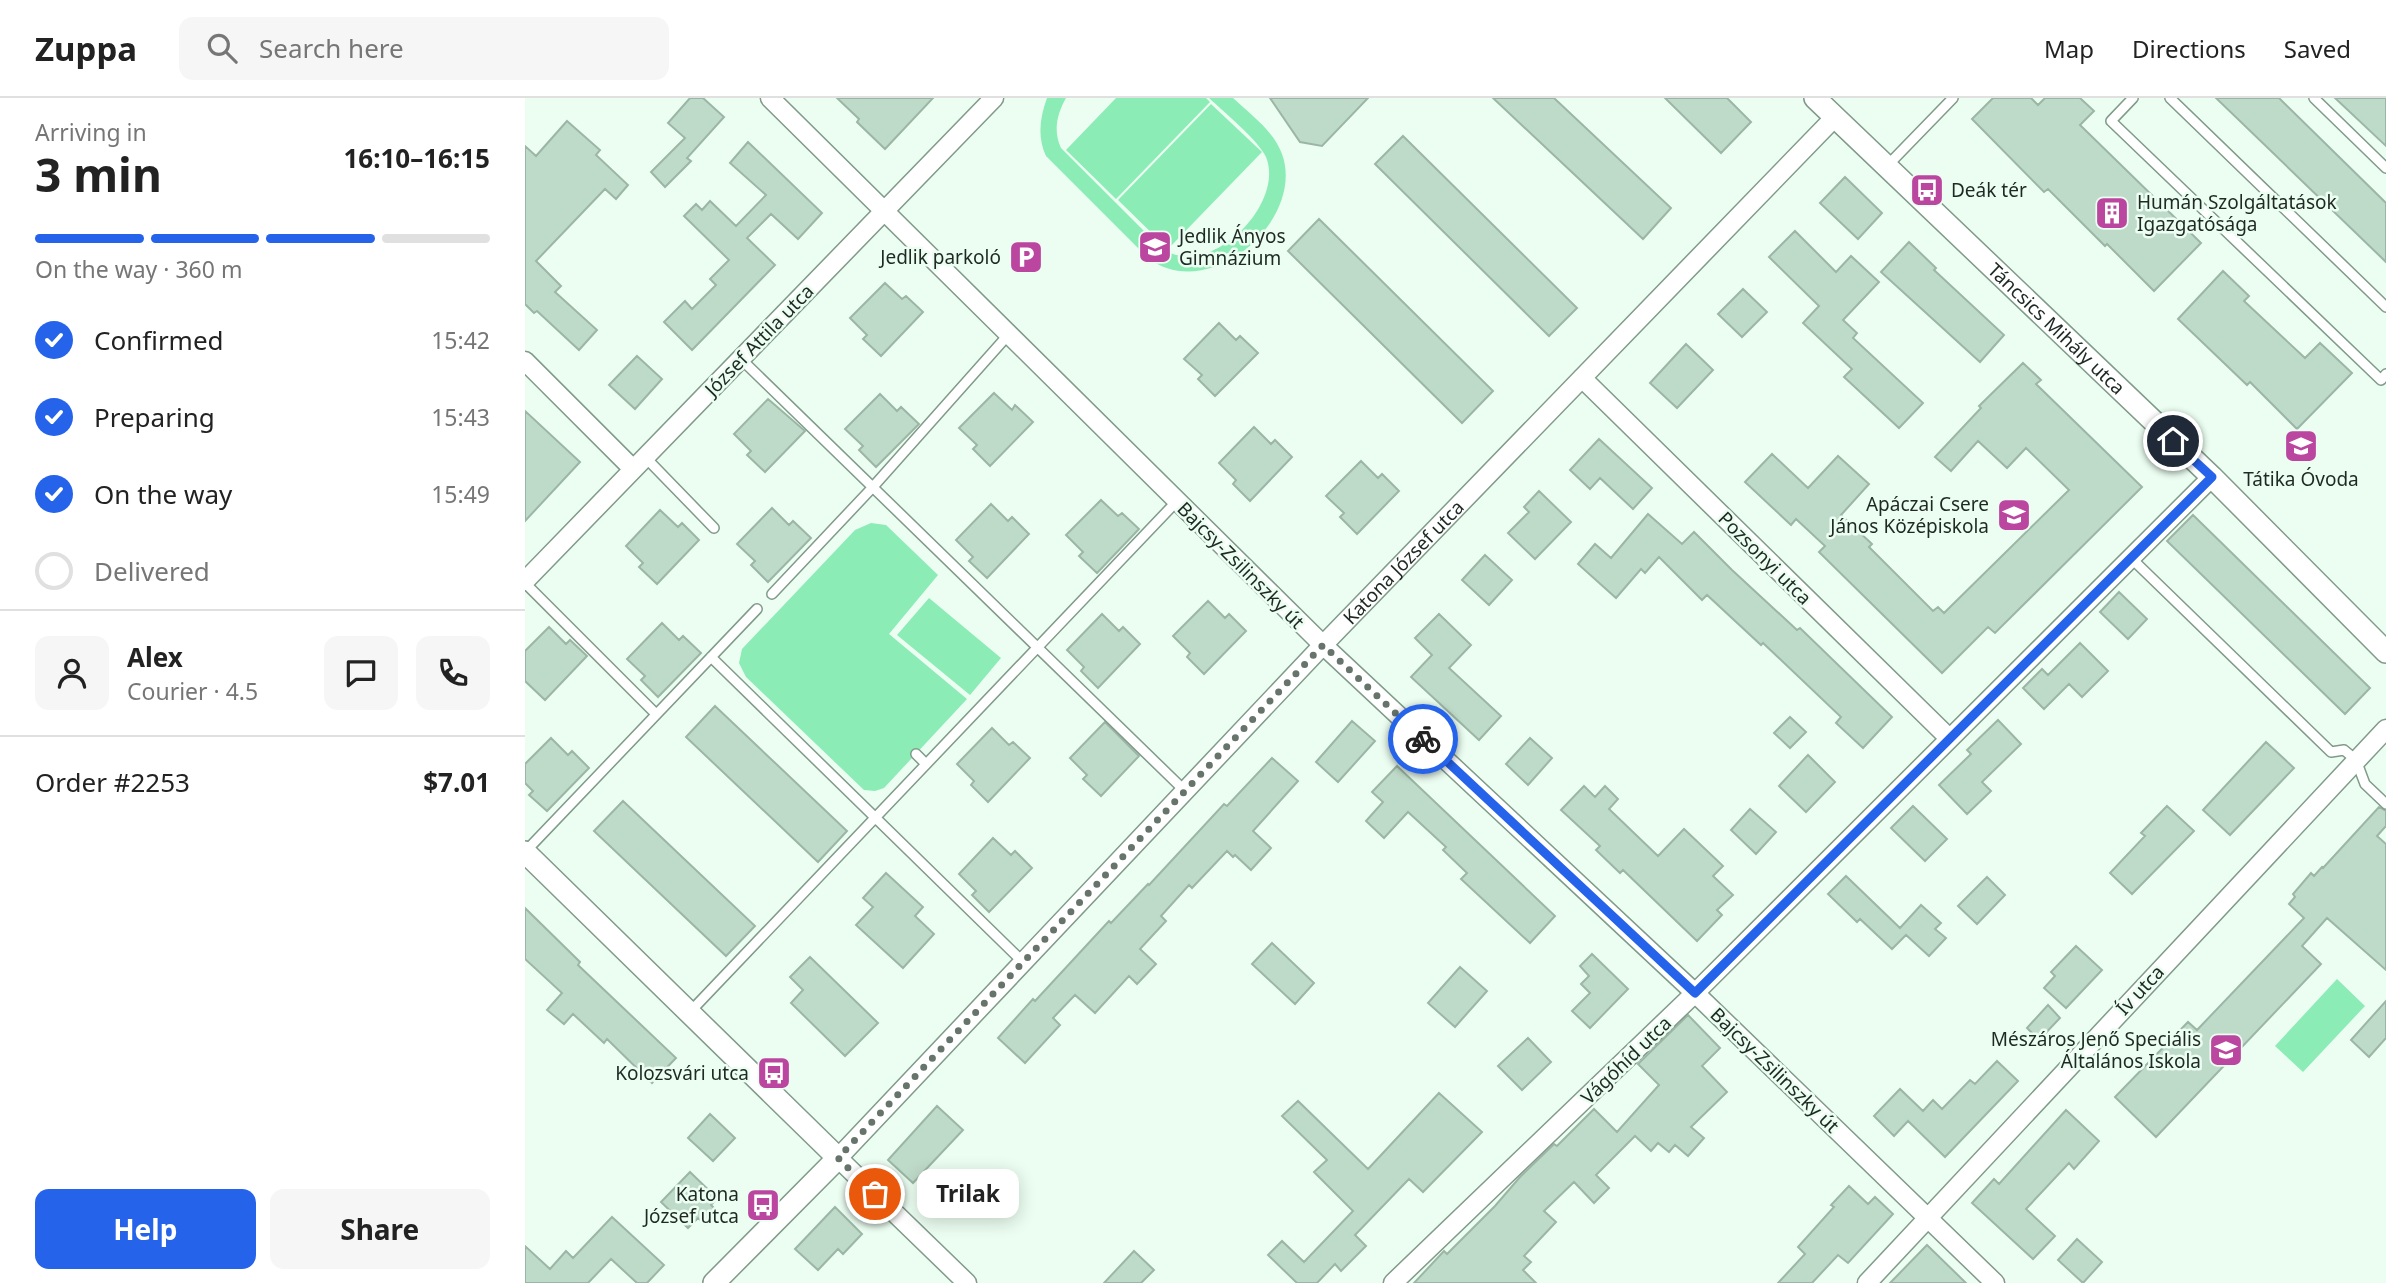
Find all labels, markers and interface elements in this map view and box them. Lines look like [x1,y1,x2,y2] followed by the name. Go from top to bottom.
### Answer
[179,17,669,80] search box
[35,26,137,71] text: Zuppa
[203,29,241,67] icon: search
[259,30,404,66] text: Search here
[2044,32,2094,65] text: Map
[2132,32,2246,65] text: Directions
[2284,32,2351,65] text: Saved
[35,116,147,148] text: Arriving in
[343,140,490,176] text: 16:10–16:15
[35,143,162,205] text: 3 min
[1908,171,1946,209] bus stop icon: Deák tér
[1951,177,2027,203] place label: Deák tér
[2137,189,2337,237] place label: Humán Szolgáltatások Igazgatósága
[2093,194,2131,232] building icon: Humán Szolgáltatások Igazgatósága
[1177,223,1286,271] place label: Jedlik Ányos Gimnázium
[1136,228,1174,266] school or university icon: Jedlik Ányos Gimnázium
[1007,238,1045,276] parking icon: Jedlik parkoló
[878,244,1001,270] place label: Jedlik parkoló
[35,253,242,285] text: On the way · 360 m
[1982,257,2131,400] street label: Táncsics Mihály utca
[697,278,819,403] street label: József Attila utca
[35,321,73,359] icon: check
[94,322,224,358] text: Confirmed
[431,324,490,356] text: 15:42
[35,398,73,436] icon: check
[94,399,215,435] text: Preparing
[431,401,490,433] text: 15:43
[2143,411,2203,471] pin
[2154,422,2192,460] icon: home
[2282,427,2320,465] school or university icon: Tátika Óvoda
[2243,466,2359,492] place label: Tátika Óvoda
[35,475,73,513] icon: check
[94,476,232,512] text: On the way
[431,478,490,510] text: 15:49
[1828,491,1989,539] place label: Apáczai Csere János Középiskola
[1337,494,1470,630] street label: Katona József utca
[1172,496,1310,634] street label: Bajcsy-Zsilinszky út
[1995,496,2033,534] school or university icon: Apáczai Csere János Középiskola
[1713,506,1817,610] street label: Pozsonyi utca
[94,553,210,589] text: Delivered
[35,636,109,710] button: person
[324,636,398,710] button: chat
[416,636,490,710] button: phone
[127,639,183,675] text: Alex
[127,675,258,707] text: Courier · 4.5
[1388,704,1458,774] courier
[1404,720,1442,758] icon: bike
[35,764,190,800] text: Order #2253
[423,764,490,800] text: $7.01
[2110,959,2170,1021] street label: Ív utca
[1705,1002,1845,1138] street label: Bajcsy-Zsilinszky út
[1575,1010,1677,1110] street label: Vágóhíd utca
[1991,1026,2201,1074] place label: Mészáros Jenő Speciális Általános Iskola
[2207,1031,2245,1069] school or university icon: Mészáros Jenő Speciális Általános Iskola
[755,1054,793,1092] bus stop icon: Kolozsvári utca
[615,1060,749,1086] place label: Kolozsvári utca
[845,1164,905,1224] pin
[917,1170,1019,1218] callout: Trilak
[856,1175,894,1213] icon: bag
[936,1177,1000,1209] text: Trilak
[642,1181,739,1229] place label: Katona József utca
[744,1186,782,1224] bus stop icon: Katona József utca
[35,1189,256,1269] button: Help
[270,1189,490,1269] button: Share

